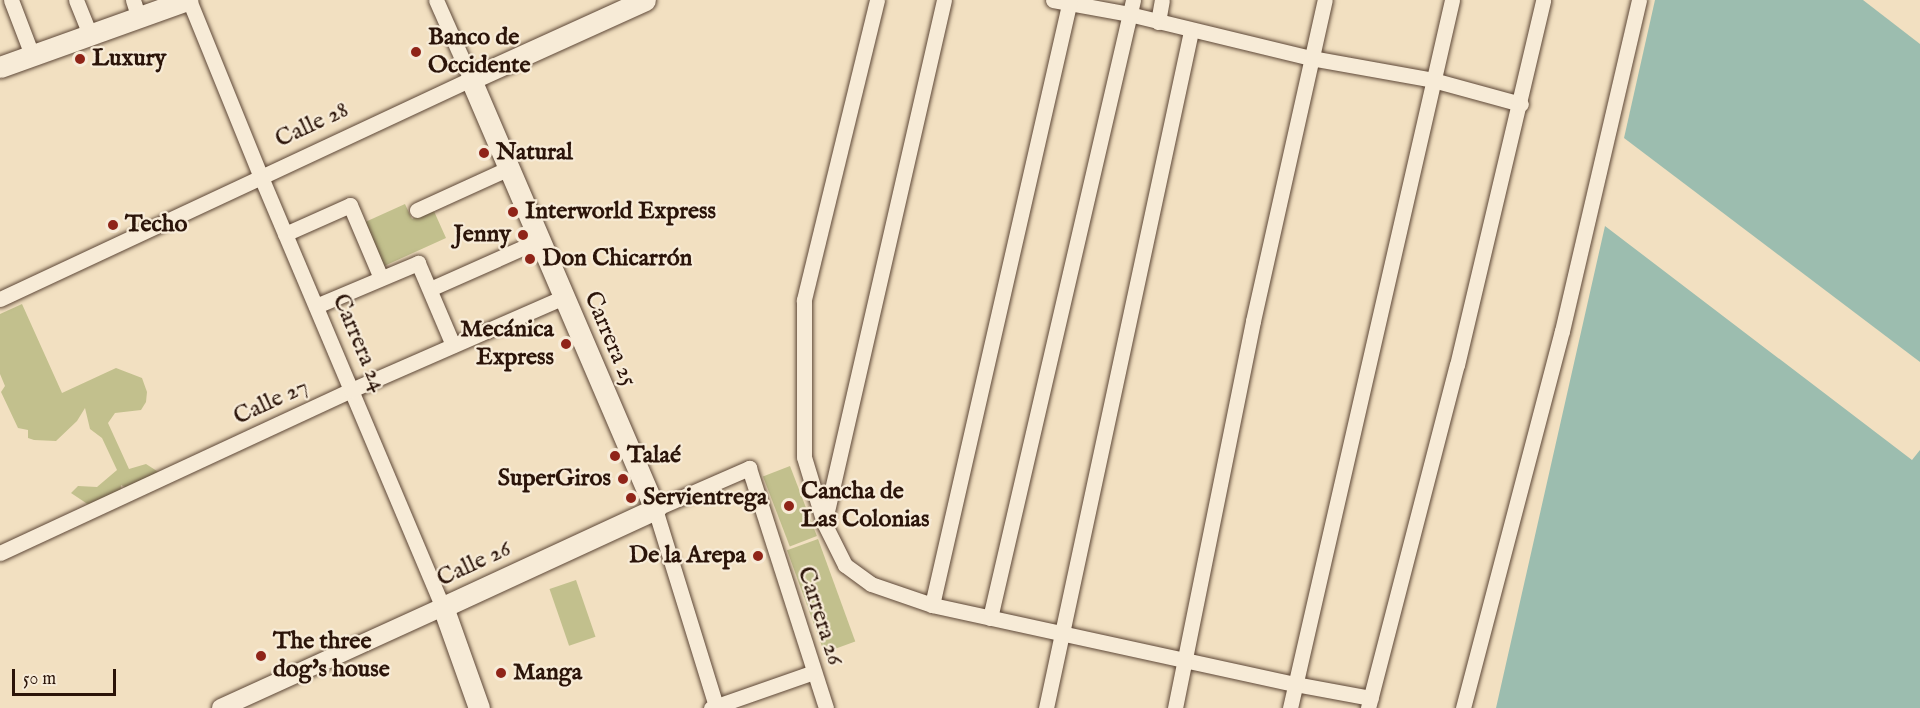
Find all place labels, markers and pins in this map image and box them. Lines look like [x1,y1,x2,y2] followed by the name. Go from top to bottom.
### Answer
[428,24,531,80] place label: Banco de Occidente
[92,45,166,73] place label: Luxury
[409,45,423,59] marker: Banco de Occidente
[73,52,87,66] marker: Luxury
[496,139,573,167] place label: Natural
[477,146,491,160] marker: Natural
[525,198,716,226] place label: Interworld Express
[506,205,520,219] marker: Interworld Express
[125,211,187,239] place label: Techo
[106,218,120,232] marker: Techo
[454,221,511,249] place label: Jenny
[516,228,530,242] marker: Jenny
[542,245,692,273] place label: Don Chicarrón
[523,252,537,266] marker: Don Chicarrón
[460,316,554,372] place label: Mecánica Express
[559,337,573,351] marker: Mecánica Express
[627,442,681,470] place label: Talaé
[608,449,622,463] marker: Talaé
[498,465,611,493] place label: SuperGiros
[616,472,630,486] marker: SuperGiros
[801,478,929,534] place label: Cancha de Las Colonias
[643,484,767,512] place label: Servientrega
[624,491,638,505] marker: Servientrega
[782,499,796,513] marker: Cancha de Las Colonias
[629,542,746,570] place label: De la Arepa
[751,549,765,563] marker: De la Arepa
[273,628,390,684] place label: The three dog's house
[254,649,268,663] marker: The three dog's house
[513,659,582,687] place label: Manga
[494,666,508,680] marker: Manga

